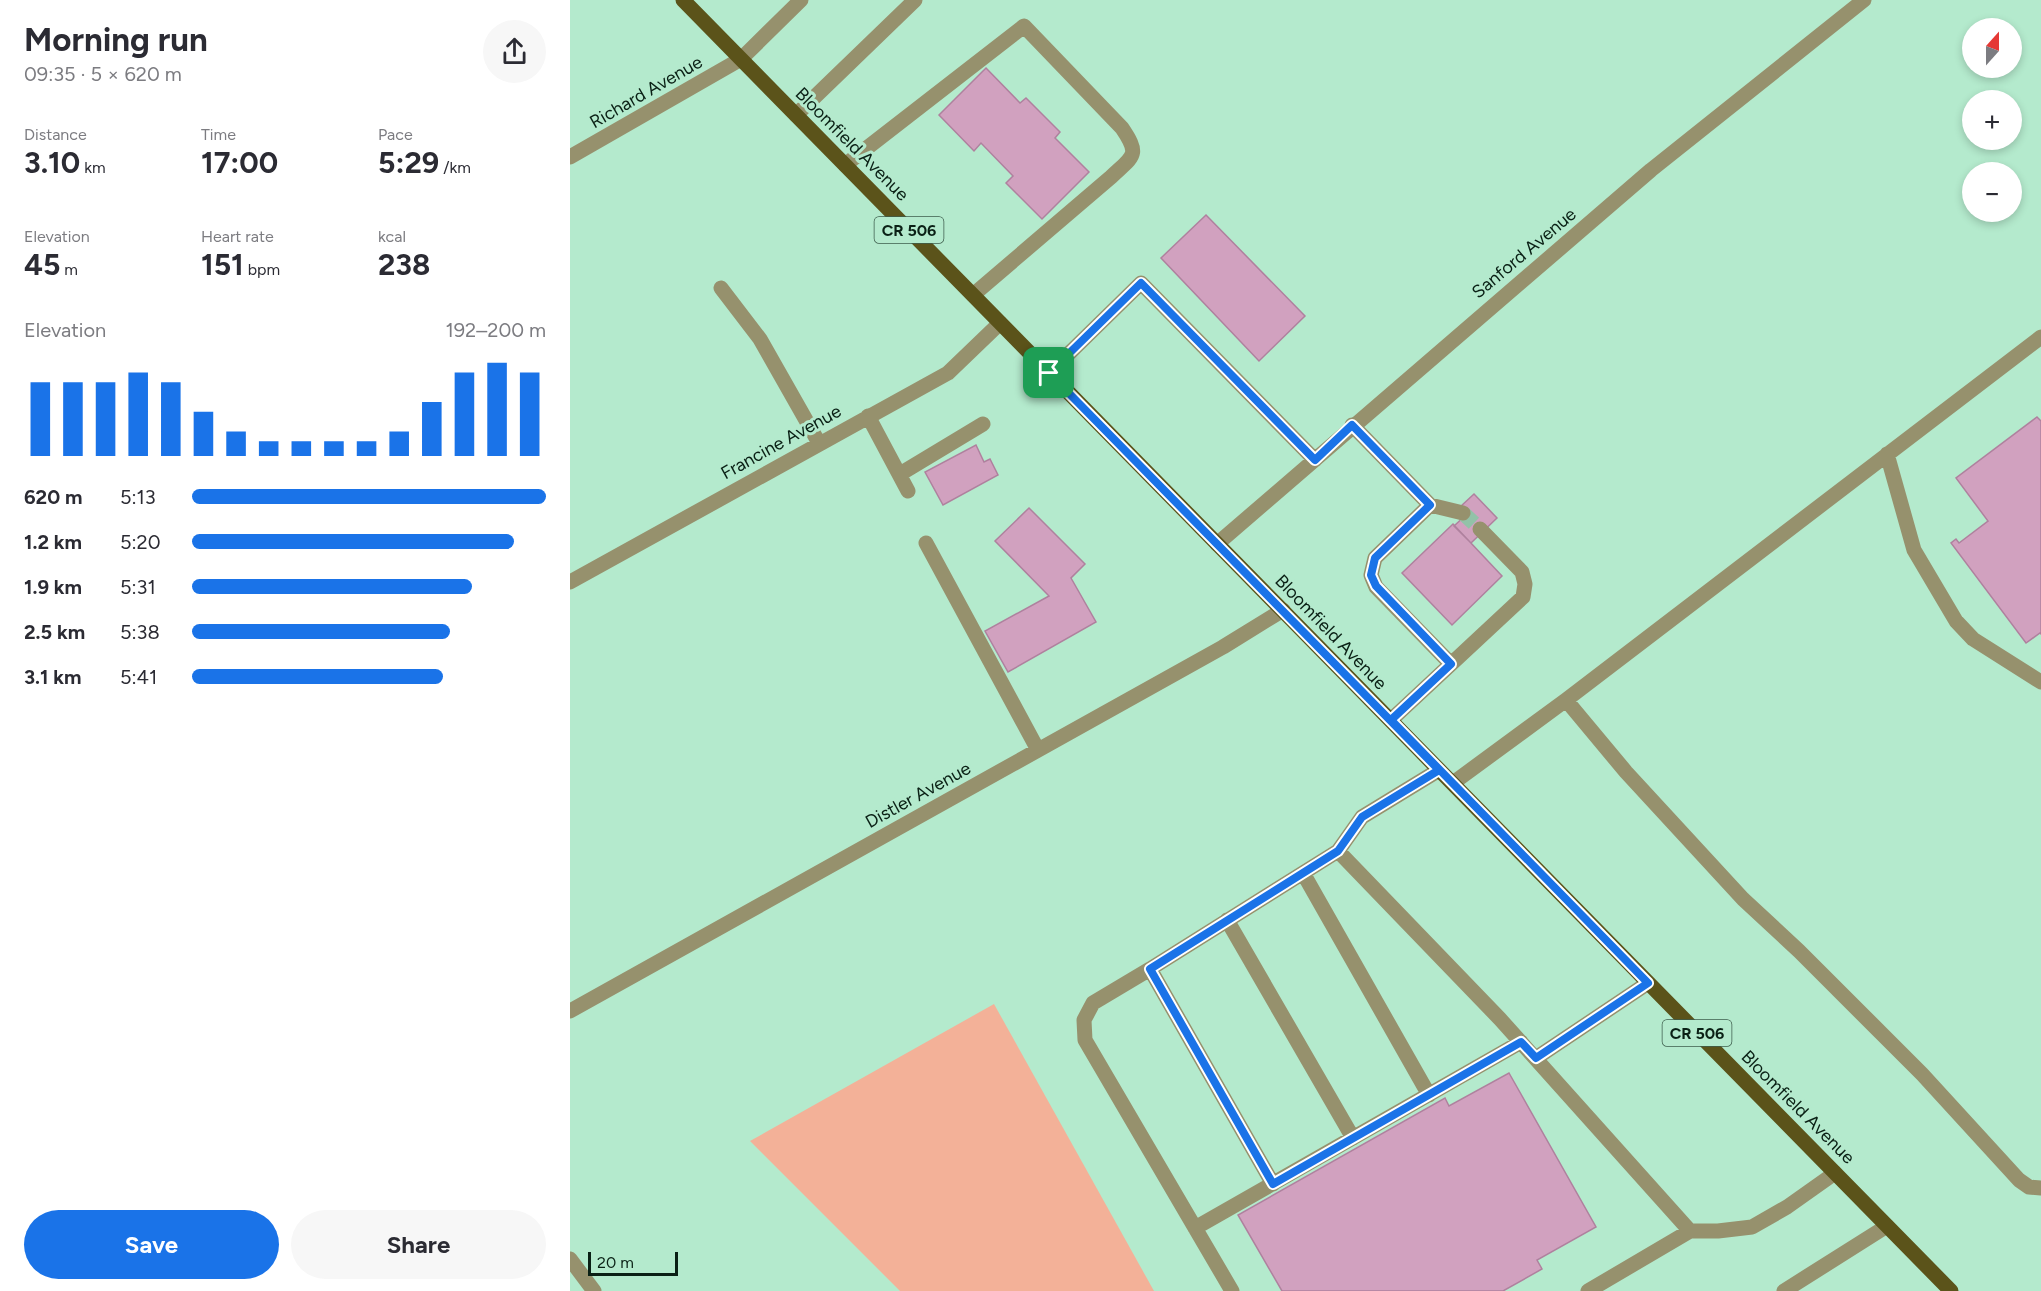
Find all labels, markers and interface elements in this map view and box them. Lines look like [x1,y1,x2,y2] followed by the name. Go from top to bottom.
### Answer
[1962,18,2022,78] north arrow
[1962,18,2022,222] map controls
[24,20,208,59] text: Morning run
[483,20,546,83] button: share
[586,51,706,133] street label: Richard Avenue
[24,62,182,86] text: 09:35 · 5 × 620 m
[791,83,914,206] street label: Bloomfield Avenue
[1962,90,2022,150] button: +
[24,125,87,144] text: Distance
[201,125,236,144] text: Time
[378,125,413,144] text: Pace
[24,144,80,181] text: 3.10
[201,144,278,181] text: 17:00
[378,144,439,181] text: 5:29
[80,158,106,177] text: km
[439,158,471,177] text: /km
[1962,162,2022,222] button: −
[1467,203,1581,303] street label: Sanford Avenue
[874,217,944,243] road number: CR 506
[24,227,90,246] text: Elevation
[201,227,274,246] text: Heart rate
[378,227,406,246] text: kcal
[24,246,60,283] text: 45
[201,246,244,283] text: 151
[378,246,430,283] text: 238
[60,260,78,279] text: m
[244,260,280,279] text: bpm
[24,318,106,342] text: Elevation
[445,318,546,342] text: 192–200 m
[1023,347,1074,398] pin
[1032,356,1065,389] icon: arrive
[717,400,845,484] street label: Francine Avenue
[24,485,82,509] text: 620 m
[120,485,156,509] text: 5:13
[24,530,82,554] text: 1.2 km
[120,530,161,554] text: 5:20
[1270,570,1392,694] street label: Bloomfield Avenue
[24,575,82,599] text: 1.9 km
[120,575,156,599] text: 5:31
[24,620,85,644] text: 2.5 km
[120,620,160,644] text: 5:38
[24,665,81,689] text: 3.1 km
[120,665,157,689] text: 5:41
[862,757,975,833] street label: Distler Avenue
[1662,1020,1732,1046] road number: CR 506
[1737,1046,1860,1169] street label: Bloomfield Avenue
[24,1210,279,1279] button: Save
[291,1210,546,1279] button: Share
[588,1249,678,1276] scale bar
[597,1253,634,1272] text: 20 m

